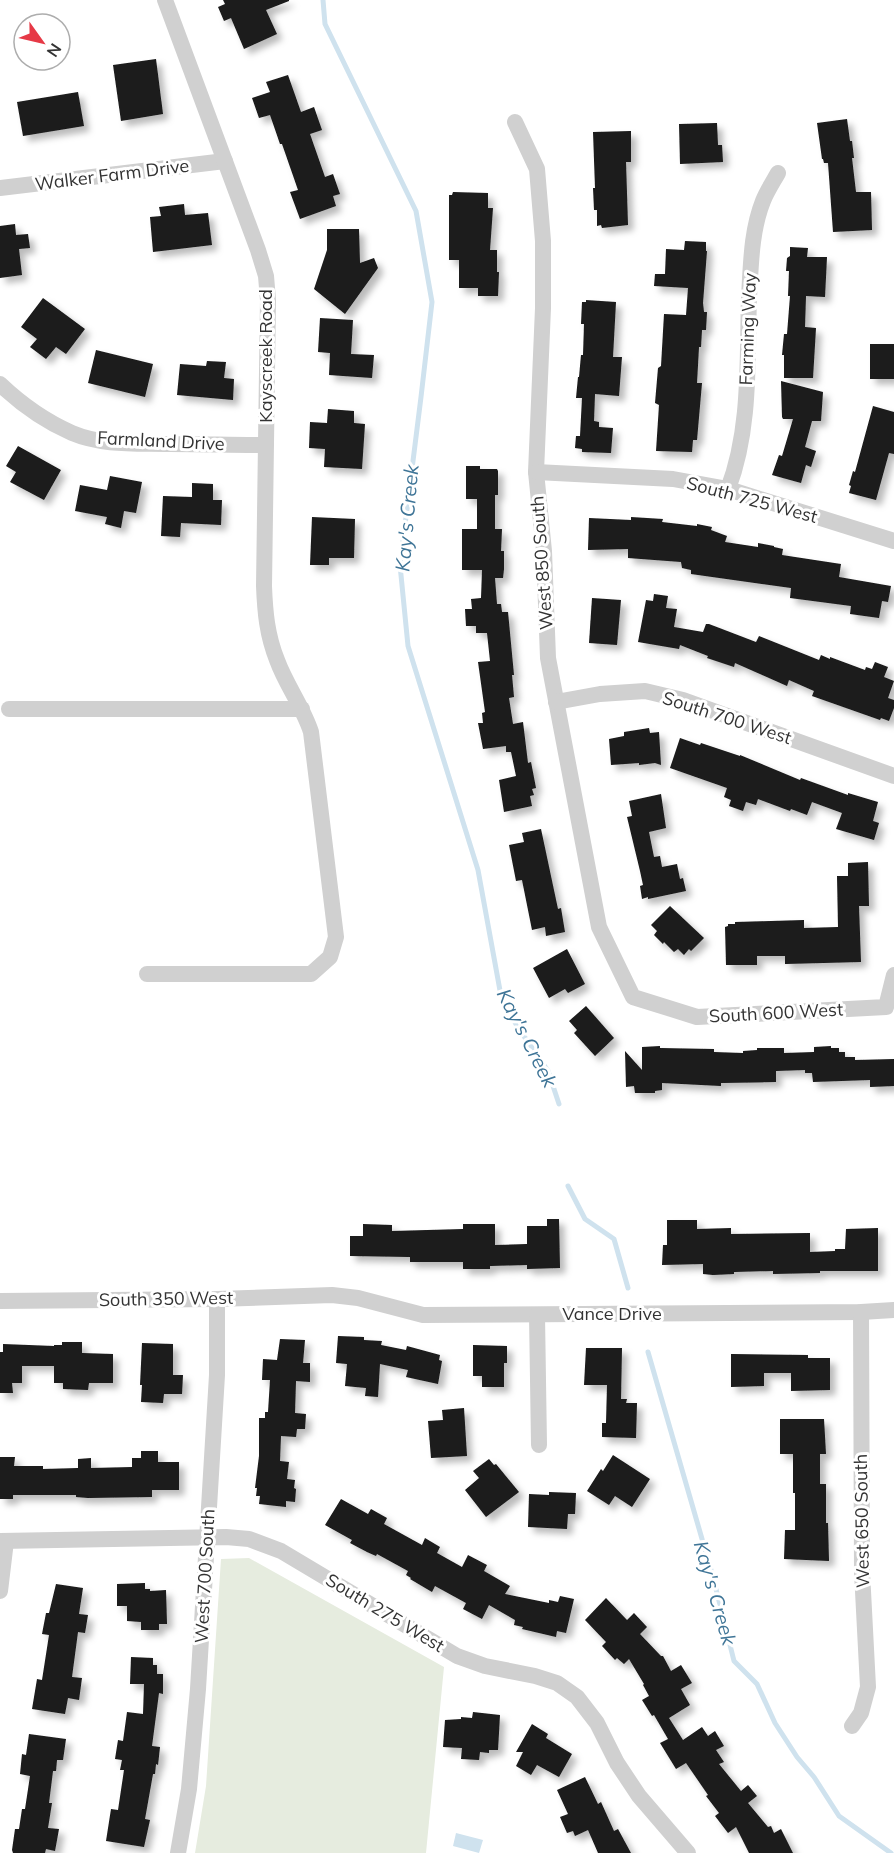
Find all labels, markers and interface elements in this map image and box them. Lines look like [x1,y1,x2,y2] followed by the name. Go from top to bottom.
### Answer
[12,12,72,72] north arrow
[43,40,66,61] text: N
[34,154,190,195] street label: Walker Farm Drive
[734,272,761,386] street label: Farming Way
[254,289,277,423] street label: Kayscreek Road
[97,426,225,455] street label: Farmland Drive
[389,463,424,573] water label: Kay's Creek
[684,471,820,528] street label: South 725 West
[525,495,558,631] street label: West 850 South
[660,686,795,749] street label: South 700 West
[492,984,563,1092] water label: Kay's Creek
[708,997,844,1028] street label: South 600 West
[99,1286,233,1311] street label: South 350 West
[562,1302,662,1325] street label: Vance Drive
[849,1454,874,1588] street label: West 650 South
[189,1508,220,1644] street label: West 700 South
[689,1538,743,1649] water label: Kay's Creek
[322,1568,449,1657] street label: South 275 West

